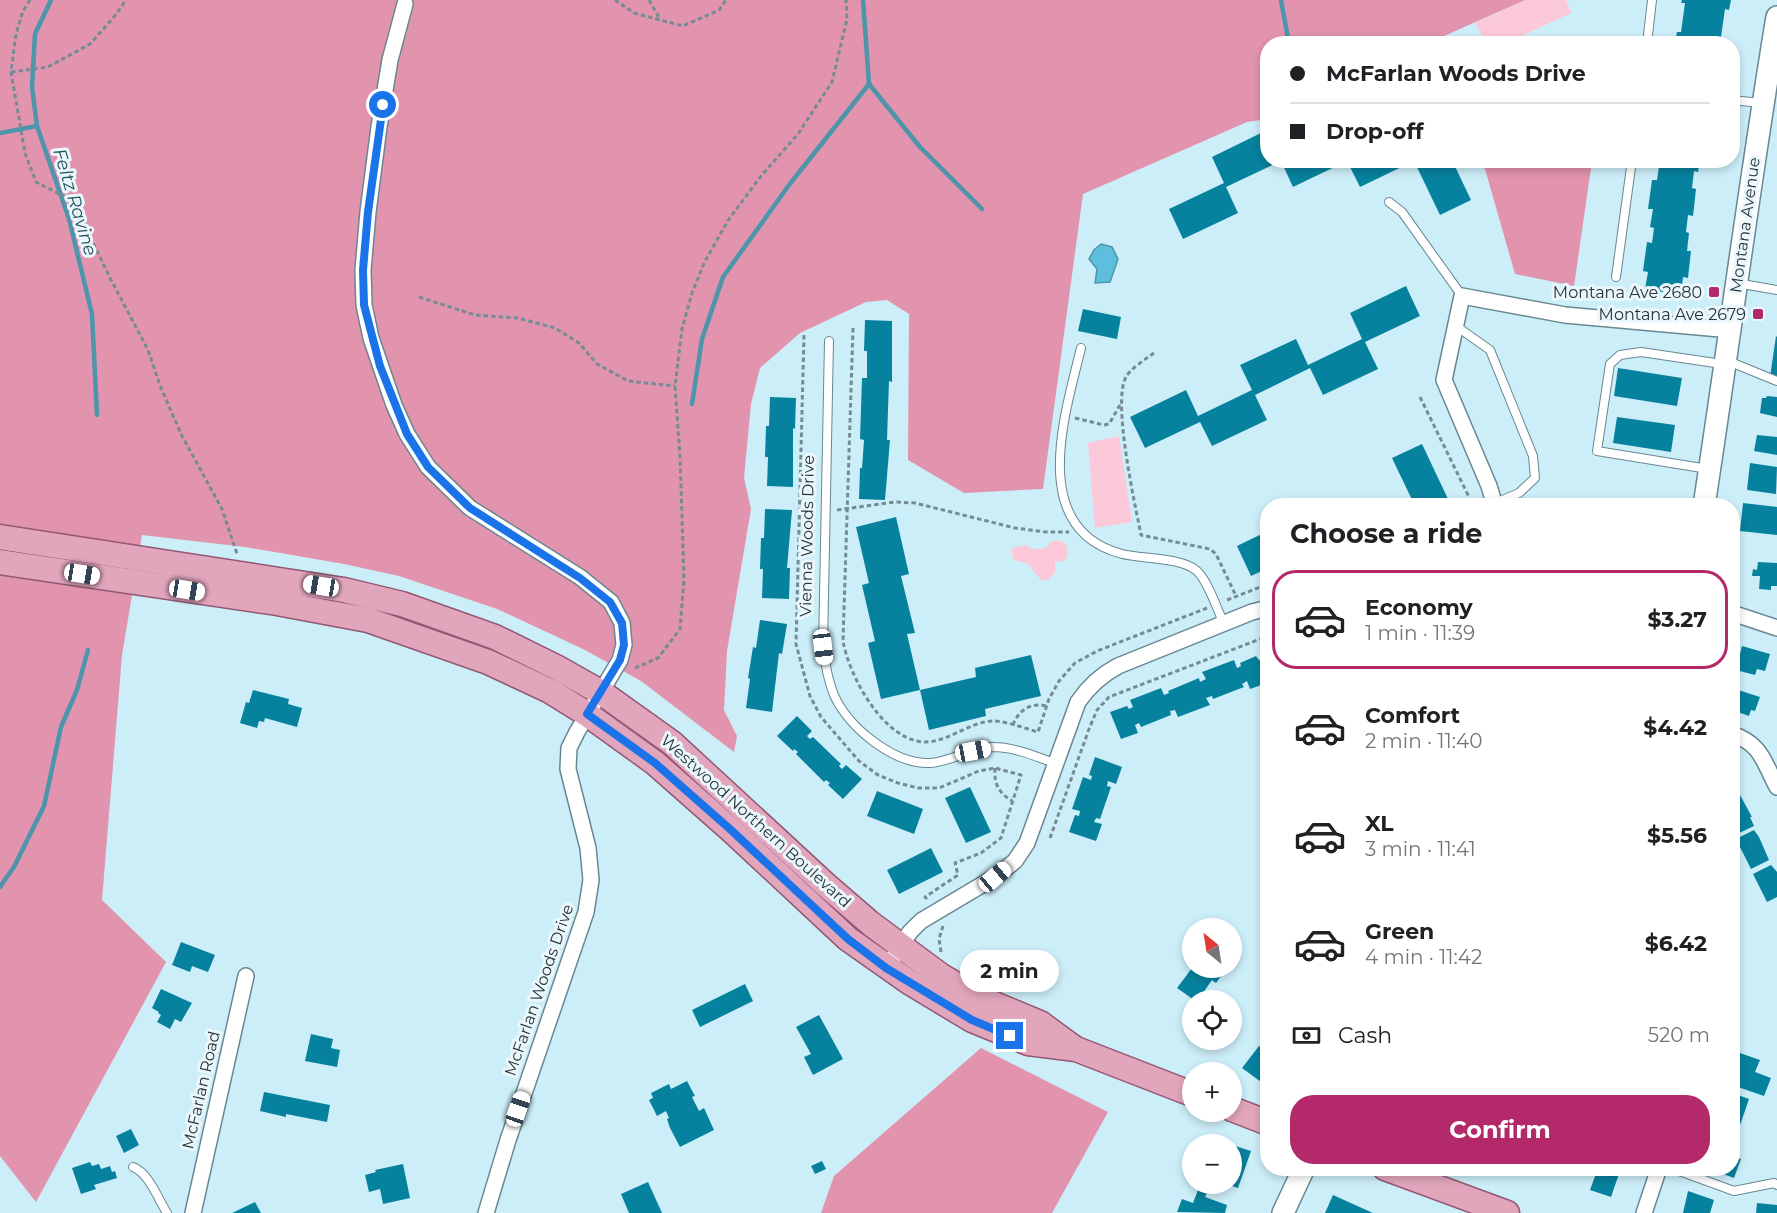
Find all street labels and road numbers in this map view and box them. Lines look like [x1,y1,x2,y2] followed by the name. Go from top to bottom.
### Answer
[1726,156,1764,294] street label: Montana Avenue
[796,455,818,617] street label: Vienna Woods Drive
[657,731,855,911] street label: Westwood Northern Boulevard
[501,902,577,1078] street label: McFarlan Woods Drive
[178,1029,224,1151] street label: McFarlan Road

